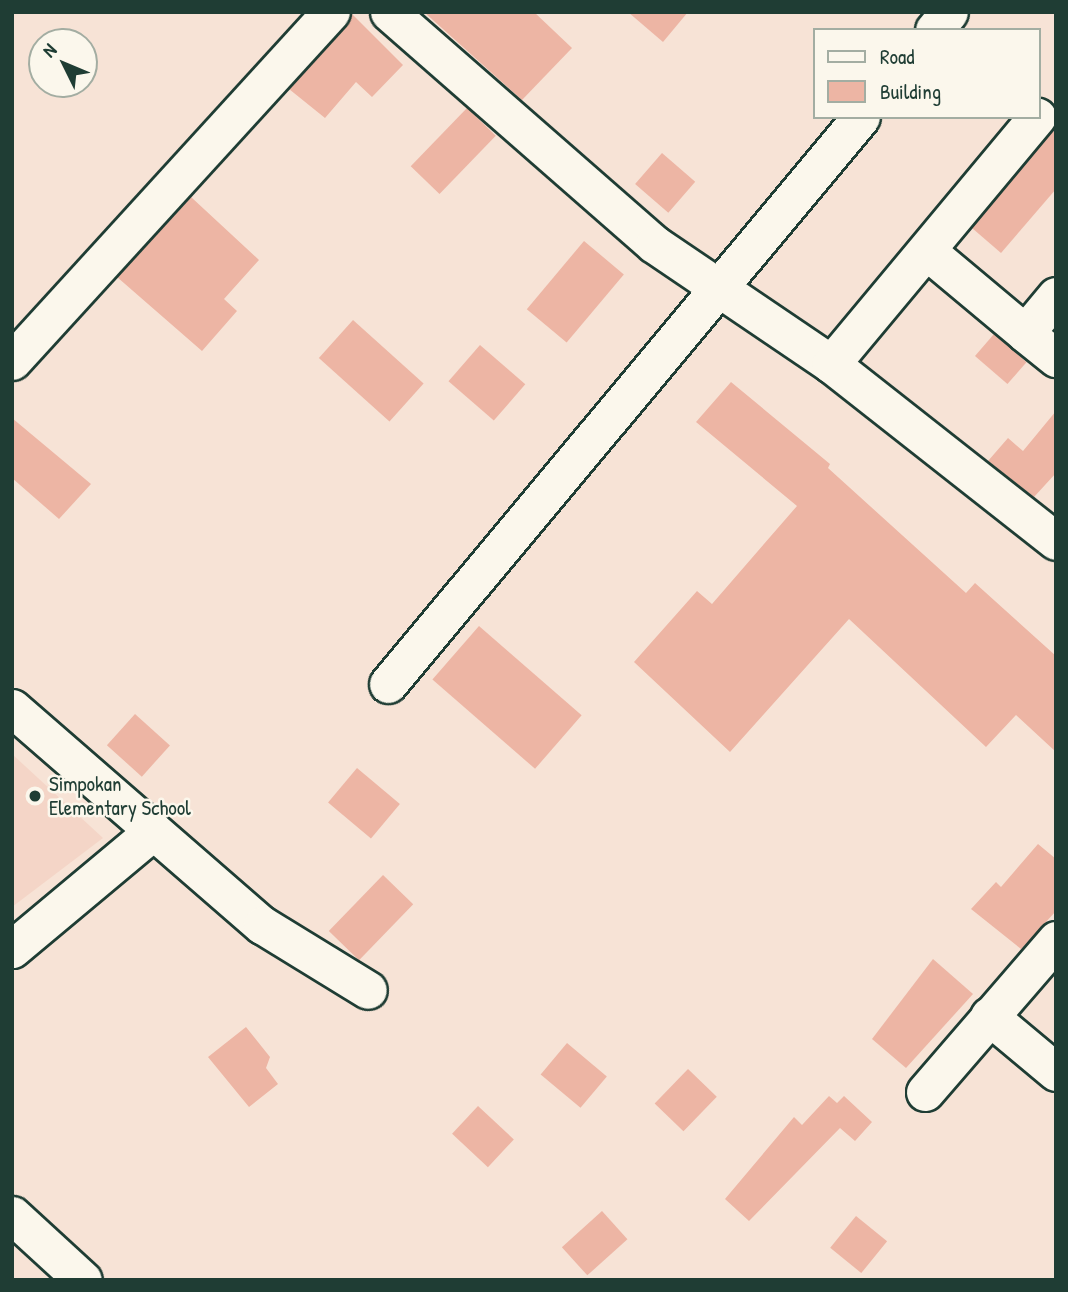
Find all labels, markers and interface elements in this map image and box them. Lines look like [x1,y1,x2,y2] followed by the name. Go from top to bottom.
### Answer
[28,28,98,98] north arrow
[813,28,1040,119] legend
[36,37,62,63] text: N
[880,42,914,71] text: Road
[880,77,941,106] text: Building
[49,771,191,821] place label: Simpokan Elementary School
[27,788,43,804] marker: Simpokan Elementary School

